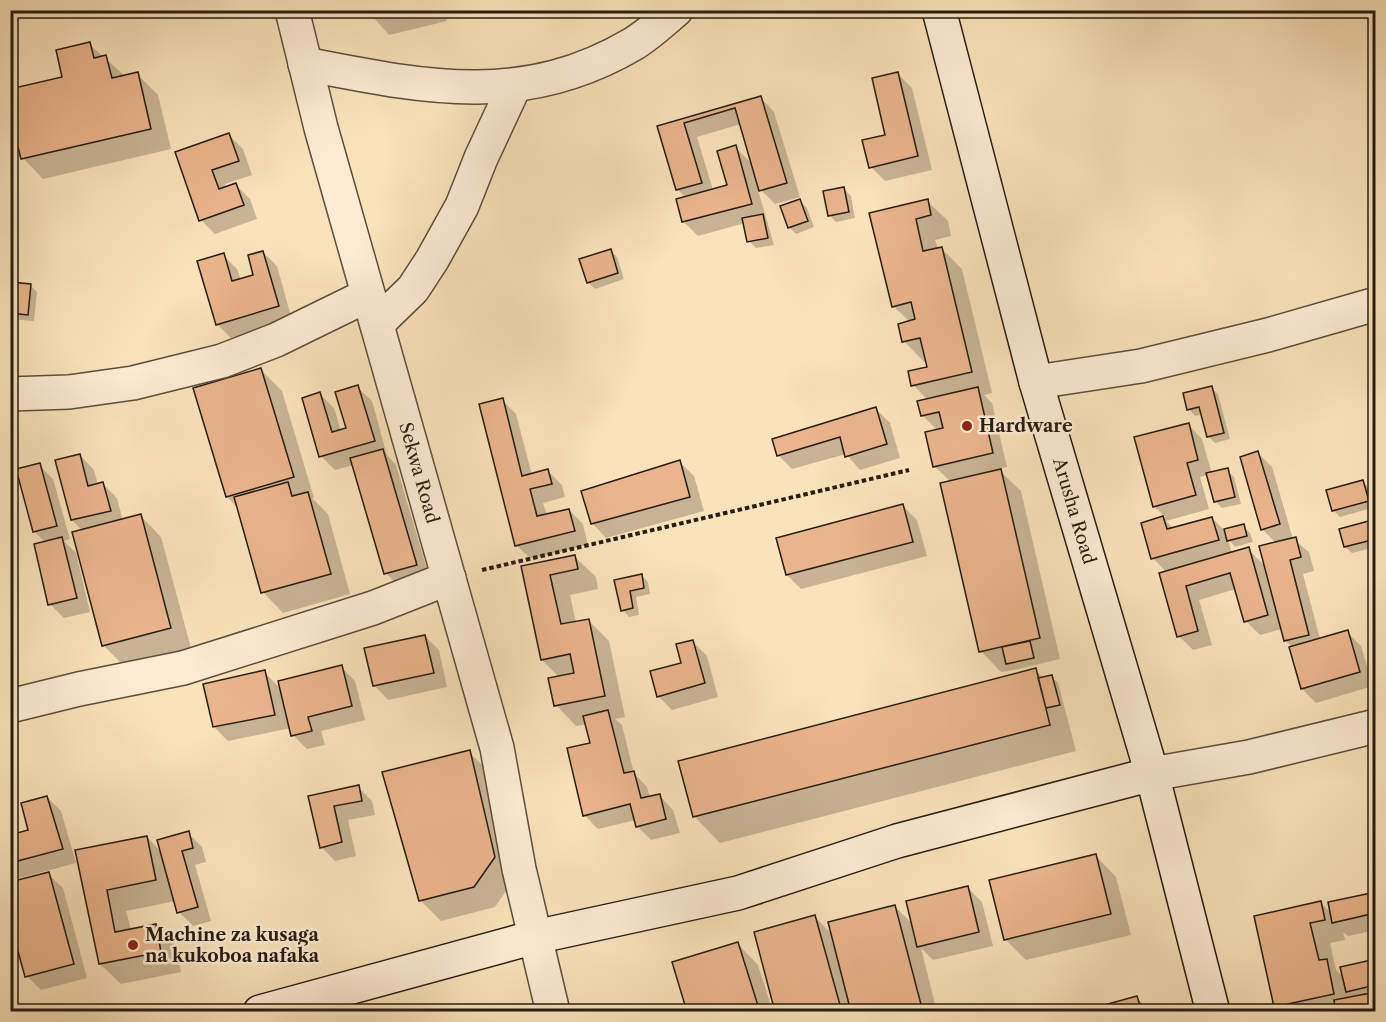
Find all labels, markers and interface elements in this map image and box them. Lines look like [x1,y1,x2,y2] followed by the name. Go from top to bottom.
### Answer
[979,415,1073,437] place label: Hardware
[960,419,974,433] marker: Hardware
[394,420,444,526] street label: Sekwa Road
[1048,454,1100,567] street label: Arusha Road
[145,924,320,967] place label: Machine za kusaga na kukoboa nafaka
[126,938,140,952] marker: Machine za kusaga na kukoboa nafaka

